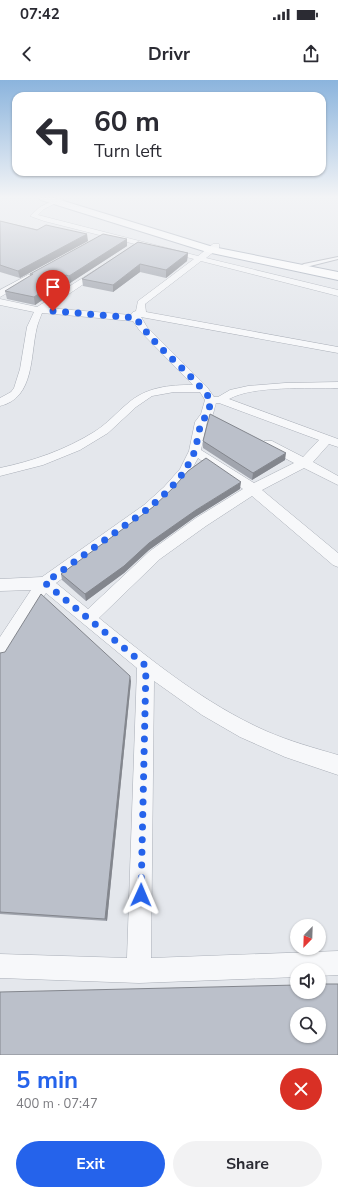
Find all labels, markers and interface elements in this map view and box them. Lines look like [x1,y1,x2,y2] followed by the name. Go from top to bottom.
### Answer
[20,4,60,24] text: 07:42
[148,42,190,66] text: Drivr
[16,43,38,65] icon: back
[300,43,322,65] icon: share
[94,103,160,141] text: 60 m
[28,108,80,160] icon: left
[94,139,162,163] text: Turn left
[36,270,70,311] pin
[42,276,64,298] icon: arrive
[120,874,162,916] position arrow
[290,919,326,955] north arrow
[290,919,326,1043] map controls
[290,963,326,999] button: sound
[290,1007,326,1043] button: search
[16,1064,78,1096] text: 5 min
[280,1068,322,1110] button: close
[16,1095,98,1113] text: 400 m · 07:47
[16,1141,165,1187] button: Exit
[173,1141,322,1187] button: Share

